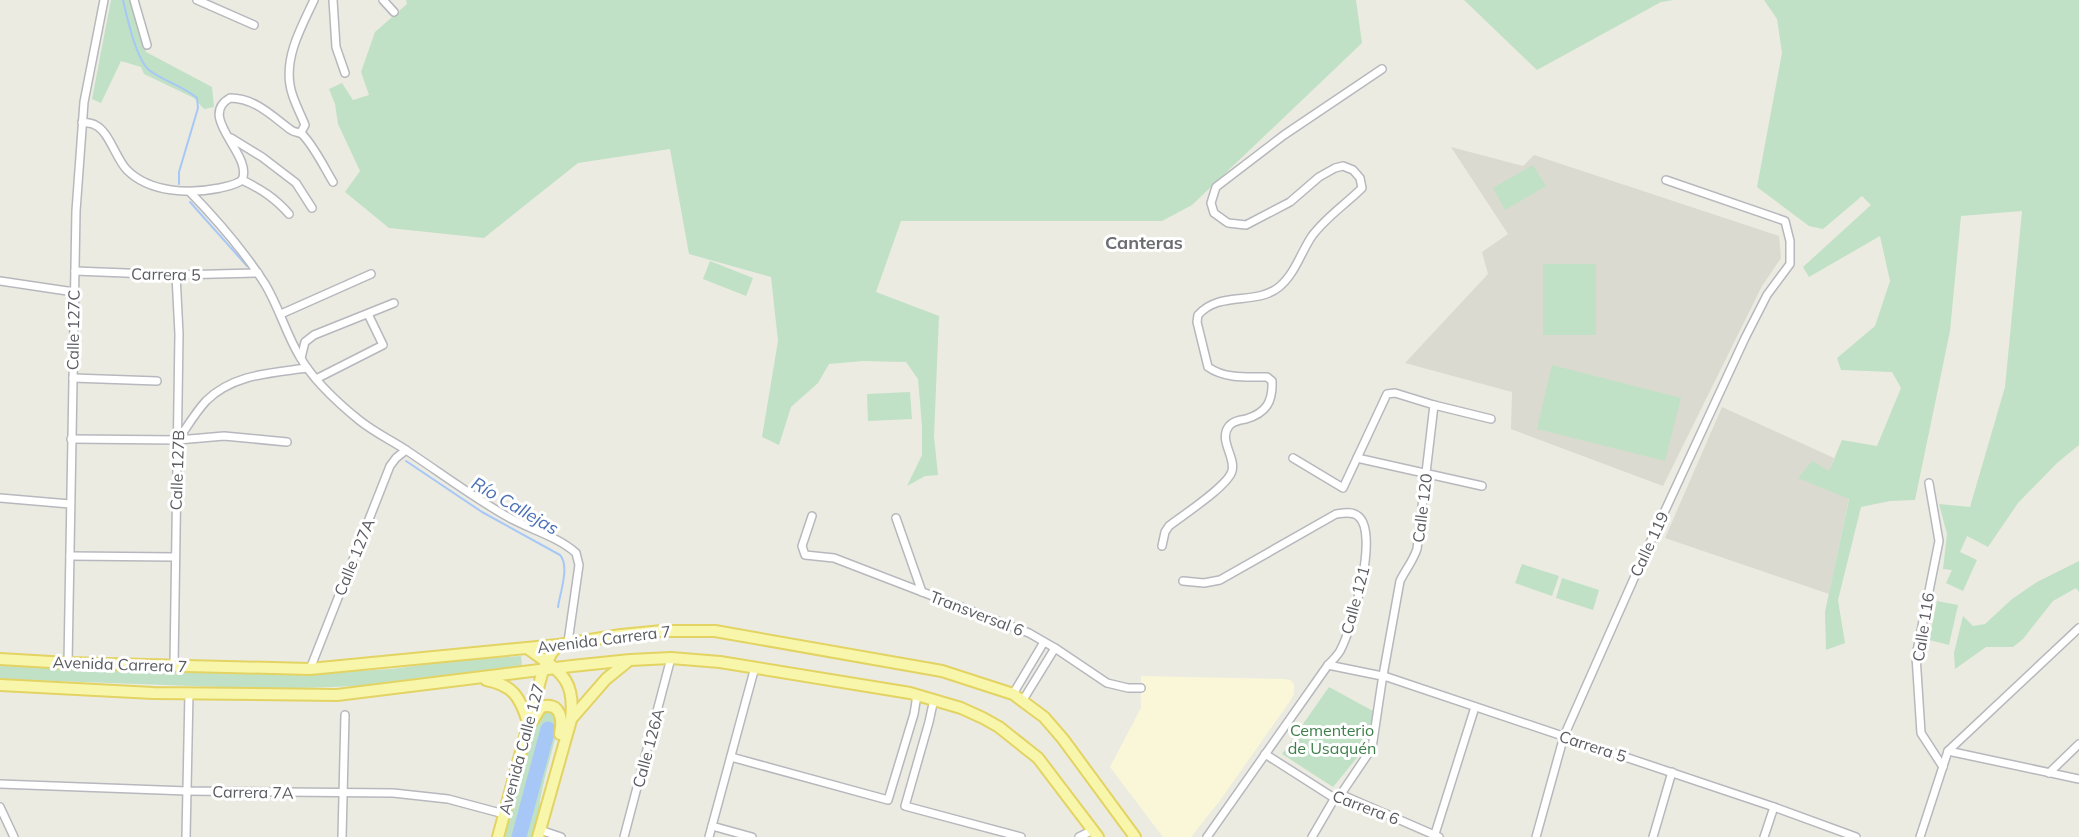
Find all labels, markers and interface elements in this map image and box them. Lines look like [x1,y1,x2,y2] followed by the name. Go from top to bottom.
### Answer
[1105,231,1183,254] district label: Canteras
[131,263,201,285] street label: Carrera 5
[62,290,84,370] street label: Calle 127C
[166,429,188,511] street label: Calle 127B
[468,471,563,540] water label: Río Callejas
[1408,472,1436,544] street label: Calle 120
[1625,508,1673,580] street label: Calle 119
[329,515,379,598] street label: Calle 127A
[1336,564,1374,636] street label: Calle 121
[927,586,1027,640] street label: Transversal 6
[1908,591,1938,663] street label: Calle 116
[536,621,672,657] street label: Avenida Carrera 7
[52,652,188,676] street label: Avenida Carrera 7
[494,681,548,817] street label: Avenida Calle 127
[628,706,668,790] street label: Calle 126A
[1288,720,1376,758] park label: Cementerio de Usaquén
[1557,726,1629,766] street label: Carrera 5
[212,781,294,803] street label: Carrera 7A
[1330,785,1402,829] street label: Carrera 6

